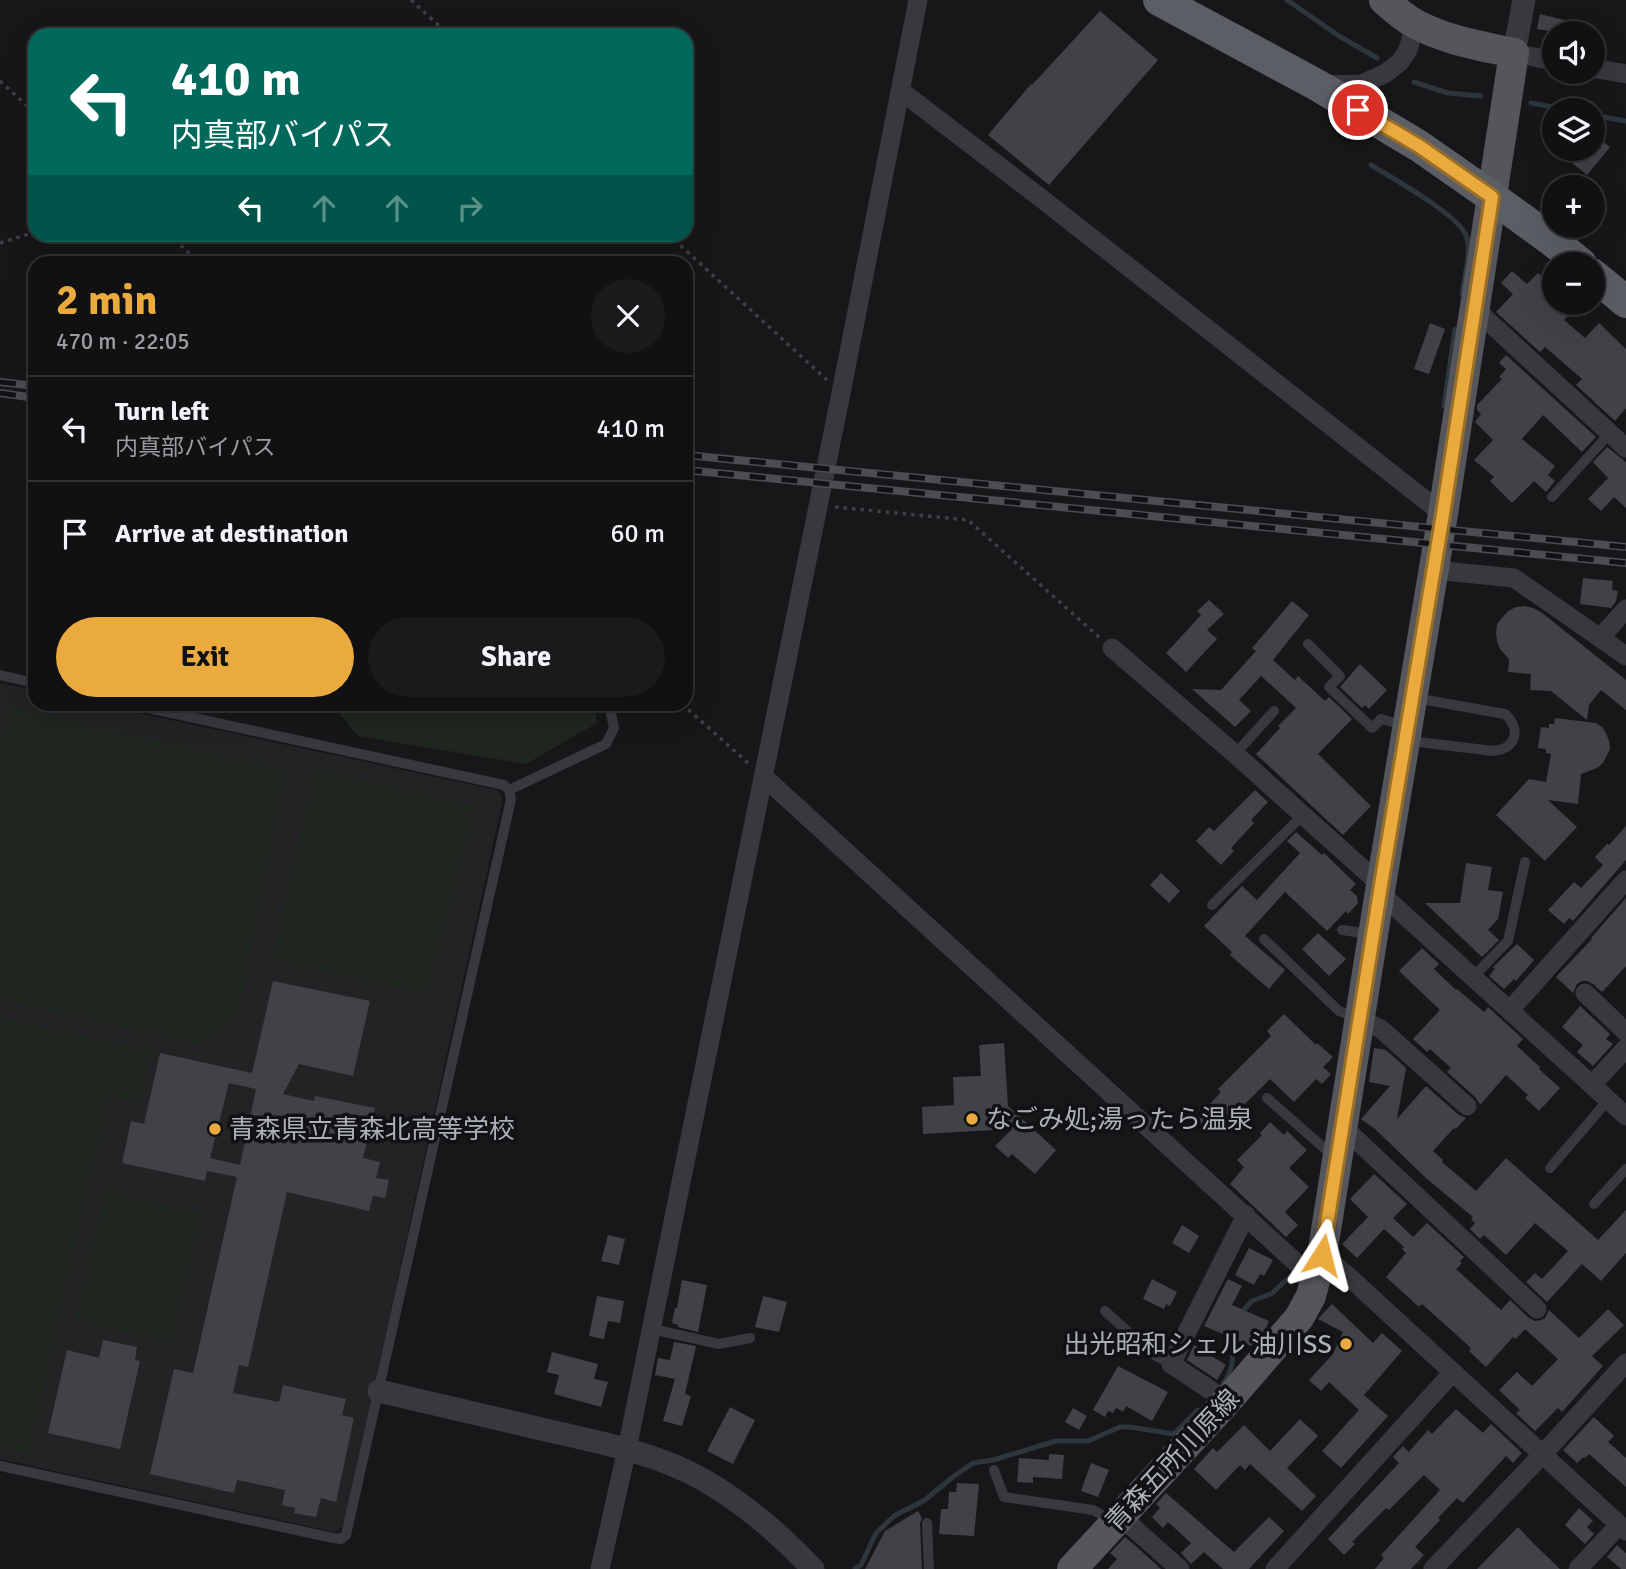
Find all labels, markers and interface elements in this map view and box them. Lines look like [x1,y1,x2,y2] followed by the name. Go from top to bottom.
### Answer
[1542,21,1605,315] map controls
[1542,21,1605,84] button: sound
[171,49,301,109] text: 410 m
[56,56,147,147] icon: left
[1328,80,1388,140] pin
[1339,91,1377,129] icon: arrive
[1542,98,1605,161] button: layers
[171,116,394,155] text: 内真部バイパス
[1542,175,1605,238] button: +
[232,189,270,227] icon: left
[305,189,343,227] icon: ahead
[378,189,416,227] icon: ahead
[451,189,489,227] icon: right
[1542,252,1605,315] button: −
[56,275,157,326] text: 2 min
[591,279,665,353] button: close
[56,327,190,356] text: 470 m · 22:05
[115,396,209,428] text: Turn left
[56,410,94,448] icon: left
[596,413,665,445] text: 410 m
[115,433,276,462] text: 内真部バイパス
[56,515,94,553] icon: arrive
[115,518,348,550] text: Arrive at destination
[610,518,665,550] text: 60 m
[56,617,354,697] button: Exit
[368,617,665,697] button: Share
[986,1104,1253,1136] place label: なごみ処;湯ったら温泉
[964,1111,980,1127] marker: なごみ処;湯ったら温泉
[229,1114,515,1146] place label: 青森県立青森北高等学校
[207,1121,223,1137] marker: 青森県立青森北高等学校
[1285,1218,1359,1292] position arrow
[1063,1329,1332,1361] place label: 出光昭和シェル 油川SS
[1338,1336,1354,1352] marker: 出光昭和シェル 油川SS
[1099,1383,1247,1538] street label: 青森五所川原線

